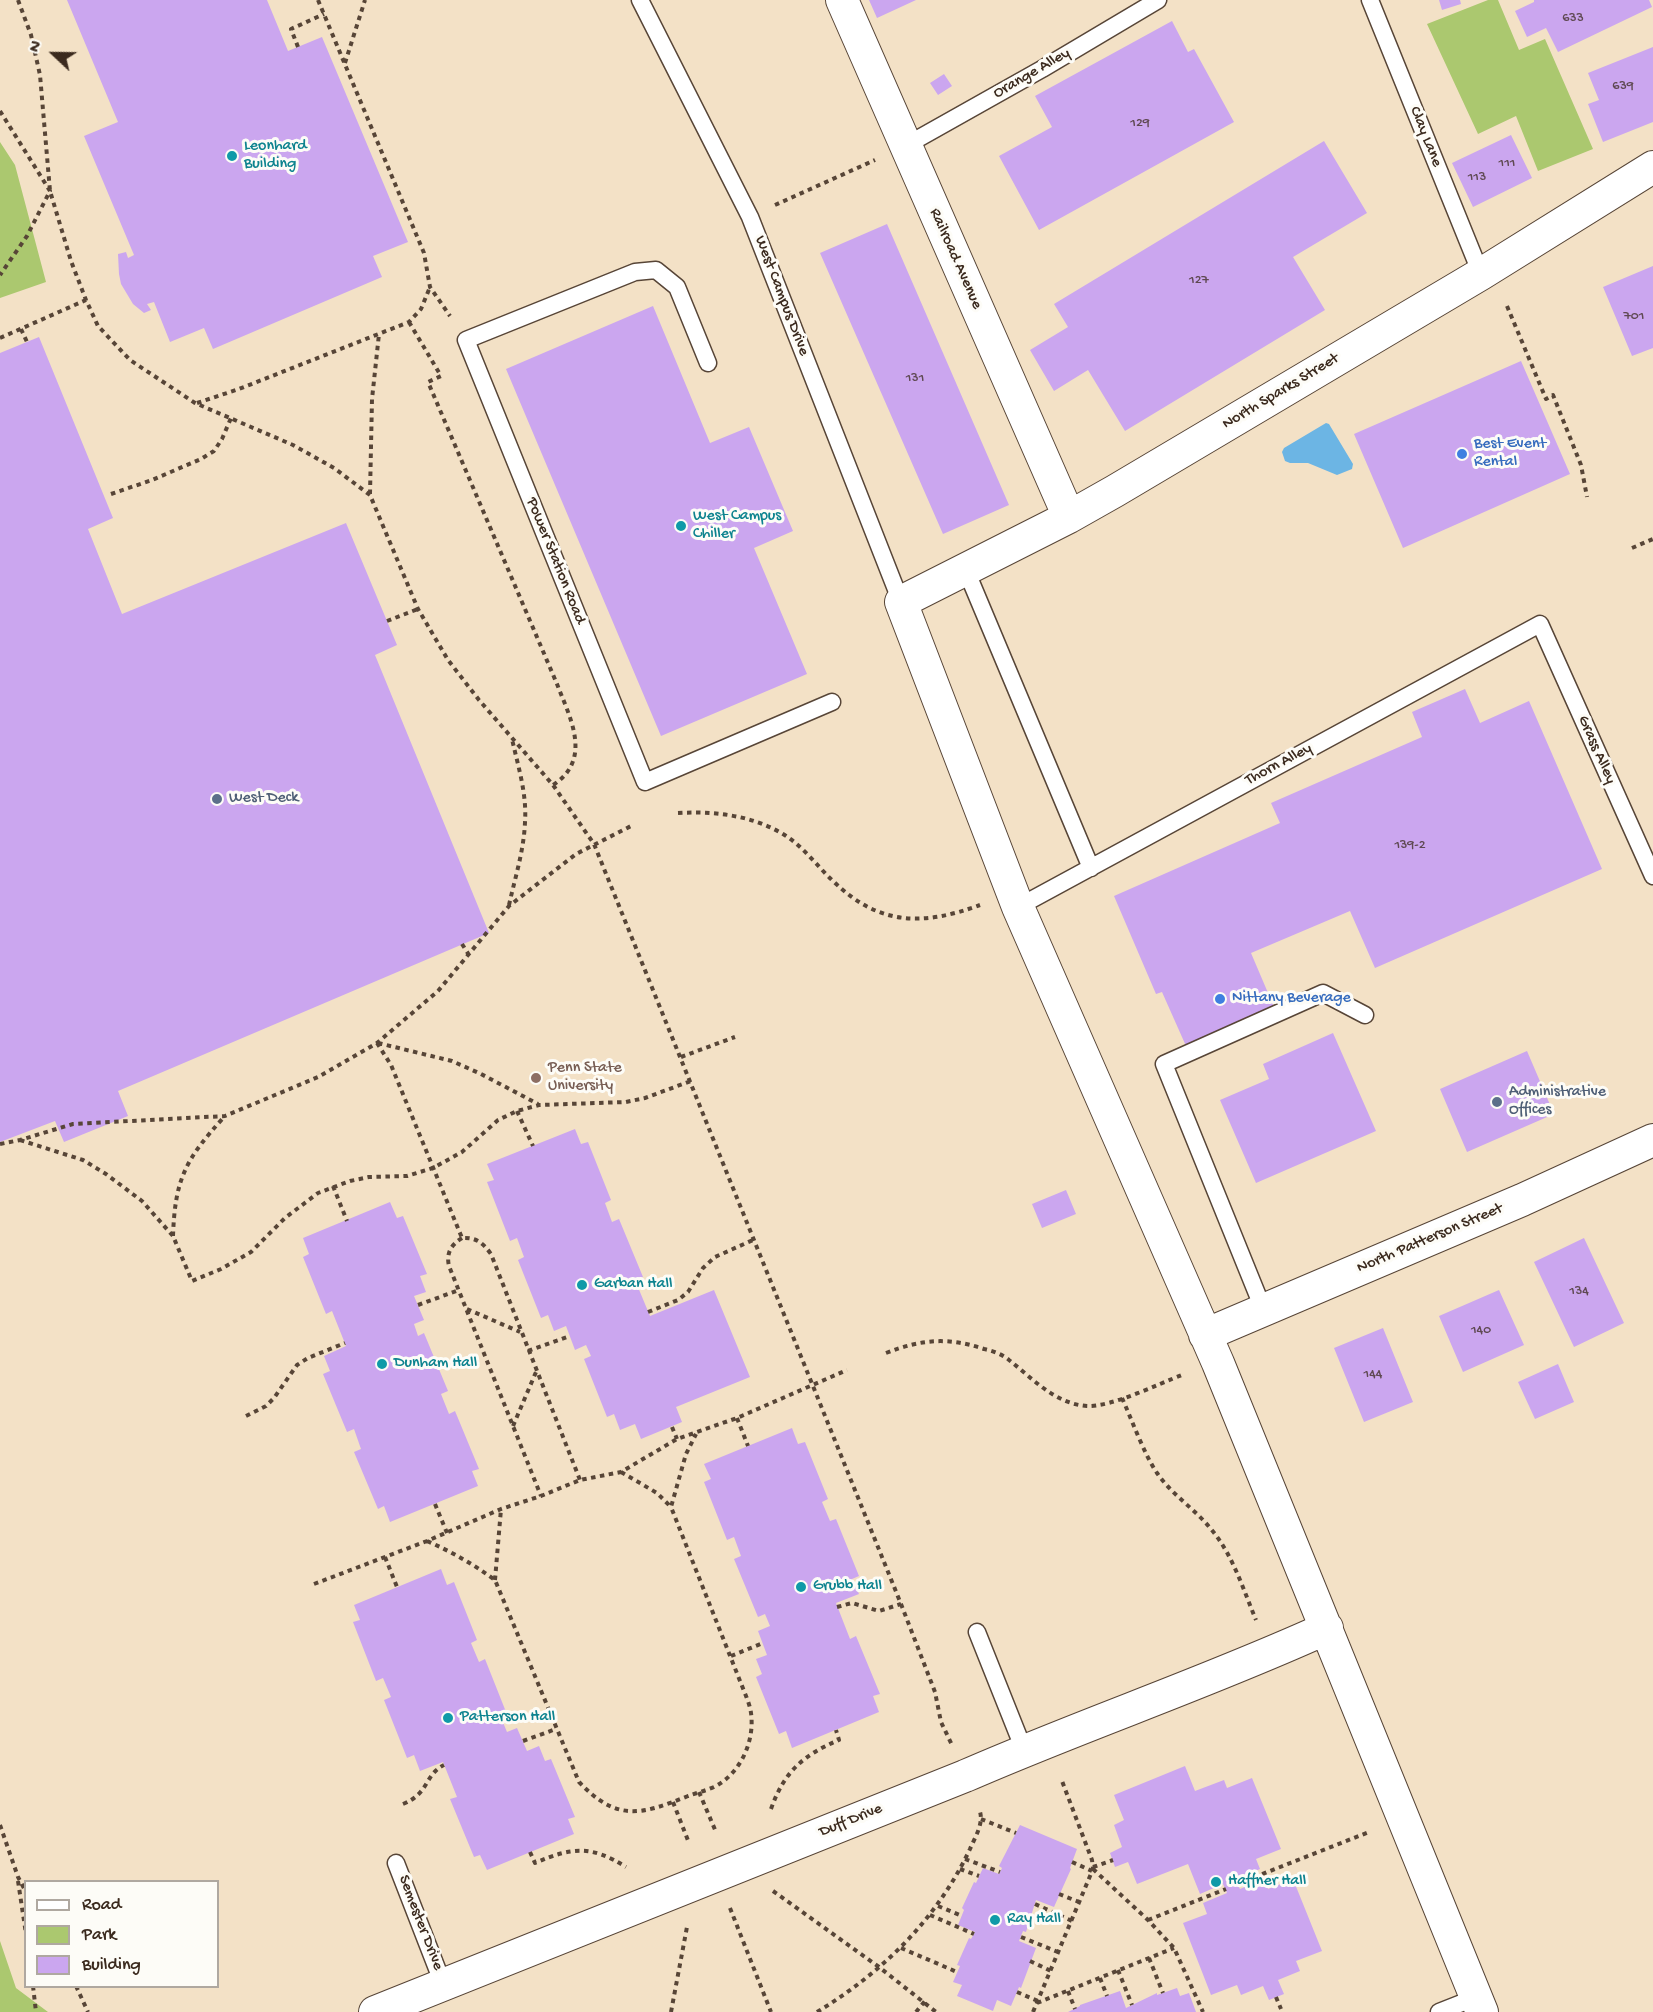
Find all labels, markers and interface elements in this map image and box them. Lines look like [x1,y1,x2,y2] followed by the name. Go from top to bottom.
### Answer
[1562,11,1584,27] house number: 633
[24,24,84,84] north arrow
[26,39,48,55] text: N
[990,44,1074,104] street label: Orange Alley
[1612,79,1634,95] house number: 639
[1404,104,1446,170] street label: Clay Lane
[1130,116,1150,132] house number: 129
[244,137,307,175] place label: Leonhard Building
[225,149,239,163] marker: Leonhard Building
[1499,156,1515,172] house number: 111
[1468,170,1486,186] house number: 113
[924,206,986,312] street label: Railroad Avenue
[749,233,813,359] street label: West Campus Drive
[1189,273,1209,289] house number: 127
[1624,309,1644,325] house number: 701
[1219,350,1343,434] street label: North Sparks Street
[906,371,924,387] house number: 131
[1474,435,1546,473] place label: Best Event Rental
[1455,447,1469,461] marker: Best Event Rental
[521,495,589,627] street label: Power Station Road
[693,507,781,545] place label: West Campus Chiller
[674,519,688,533] marker: West Campus Chiller
[1572,713,1620,787] street label: Grass Alley
[1242,739,1316,791] street label: Thorn Alley
[229,789,298,809] place label: West Deck
[210,792,224,806] marker: West Deck
[1394,838,1426,854] house number: 139-2
[1232,989,1351,1009] place label: Nittany Beverage
[1213,992,1227,1006] marker: Nittany Beverage
[548,1059,622,1097] place label: Penn State University
[529,1071,543,1085] marker: Penn State University
[1509,1083,1606,1121] place label: Administrative Offices
[1490,1095,1504,1109] marker: Administrative Offices
[1354,1200,1506,1278] street label: North Patterson Street
[594,1275,672,1295] place label: Garban Hall
[575,1278,589,1292] marker: Garban Hall
[1569,1284,1589,1300] house number: 134
[1471,1323,1491,1339] house number: 140
[394,1354,477,1374] place label: Dunham Hall
[375,1357,389,1371] marker: Dunham Hall
[1364,1367,1382,1383] house number: 144
[813,1577,882,1597] place label: Grubb Hall
[794,1580,808,1594] marker: Grubb Hall
[460,1708,555,1728] place label: Patterson Hall
[441,1711,455,1725] marker: Patterson Hall
[817,1800,885,1842] street label: Duff Drive
[1228,1872,1306,1892] place label: Haffner Hall
[393,1873,447,1973] street label: Semester Drive
[1209,1875,1223,1889] marker: Haffner Hall
[24,1880,219,1988] legend
[82,1895,121,1916] text: Road
[1007,1910,1061,1930] place label: Ray Hall
[988,1913,1002,1927] marker: Ray Hall
[82,1925,116,1946] text: Park
[82,1955,141,1976] text: Building

